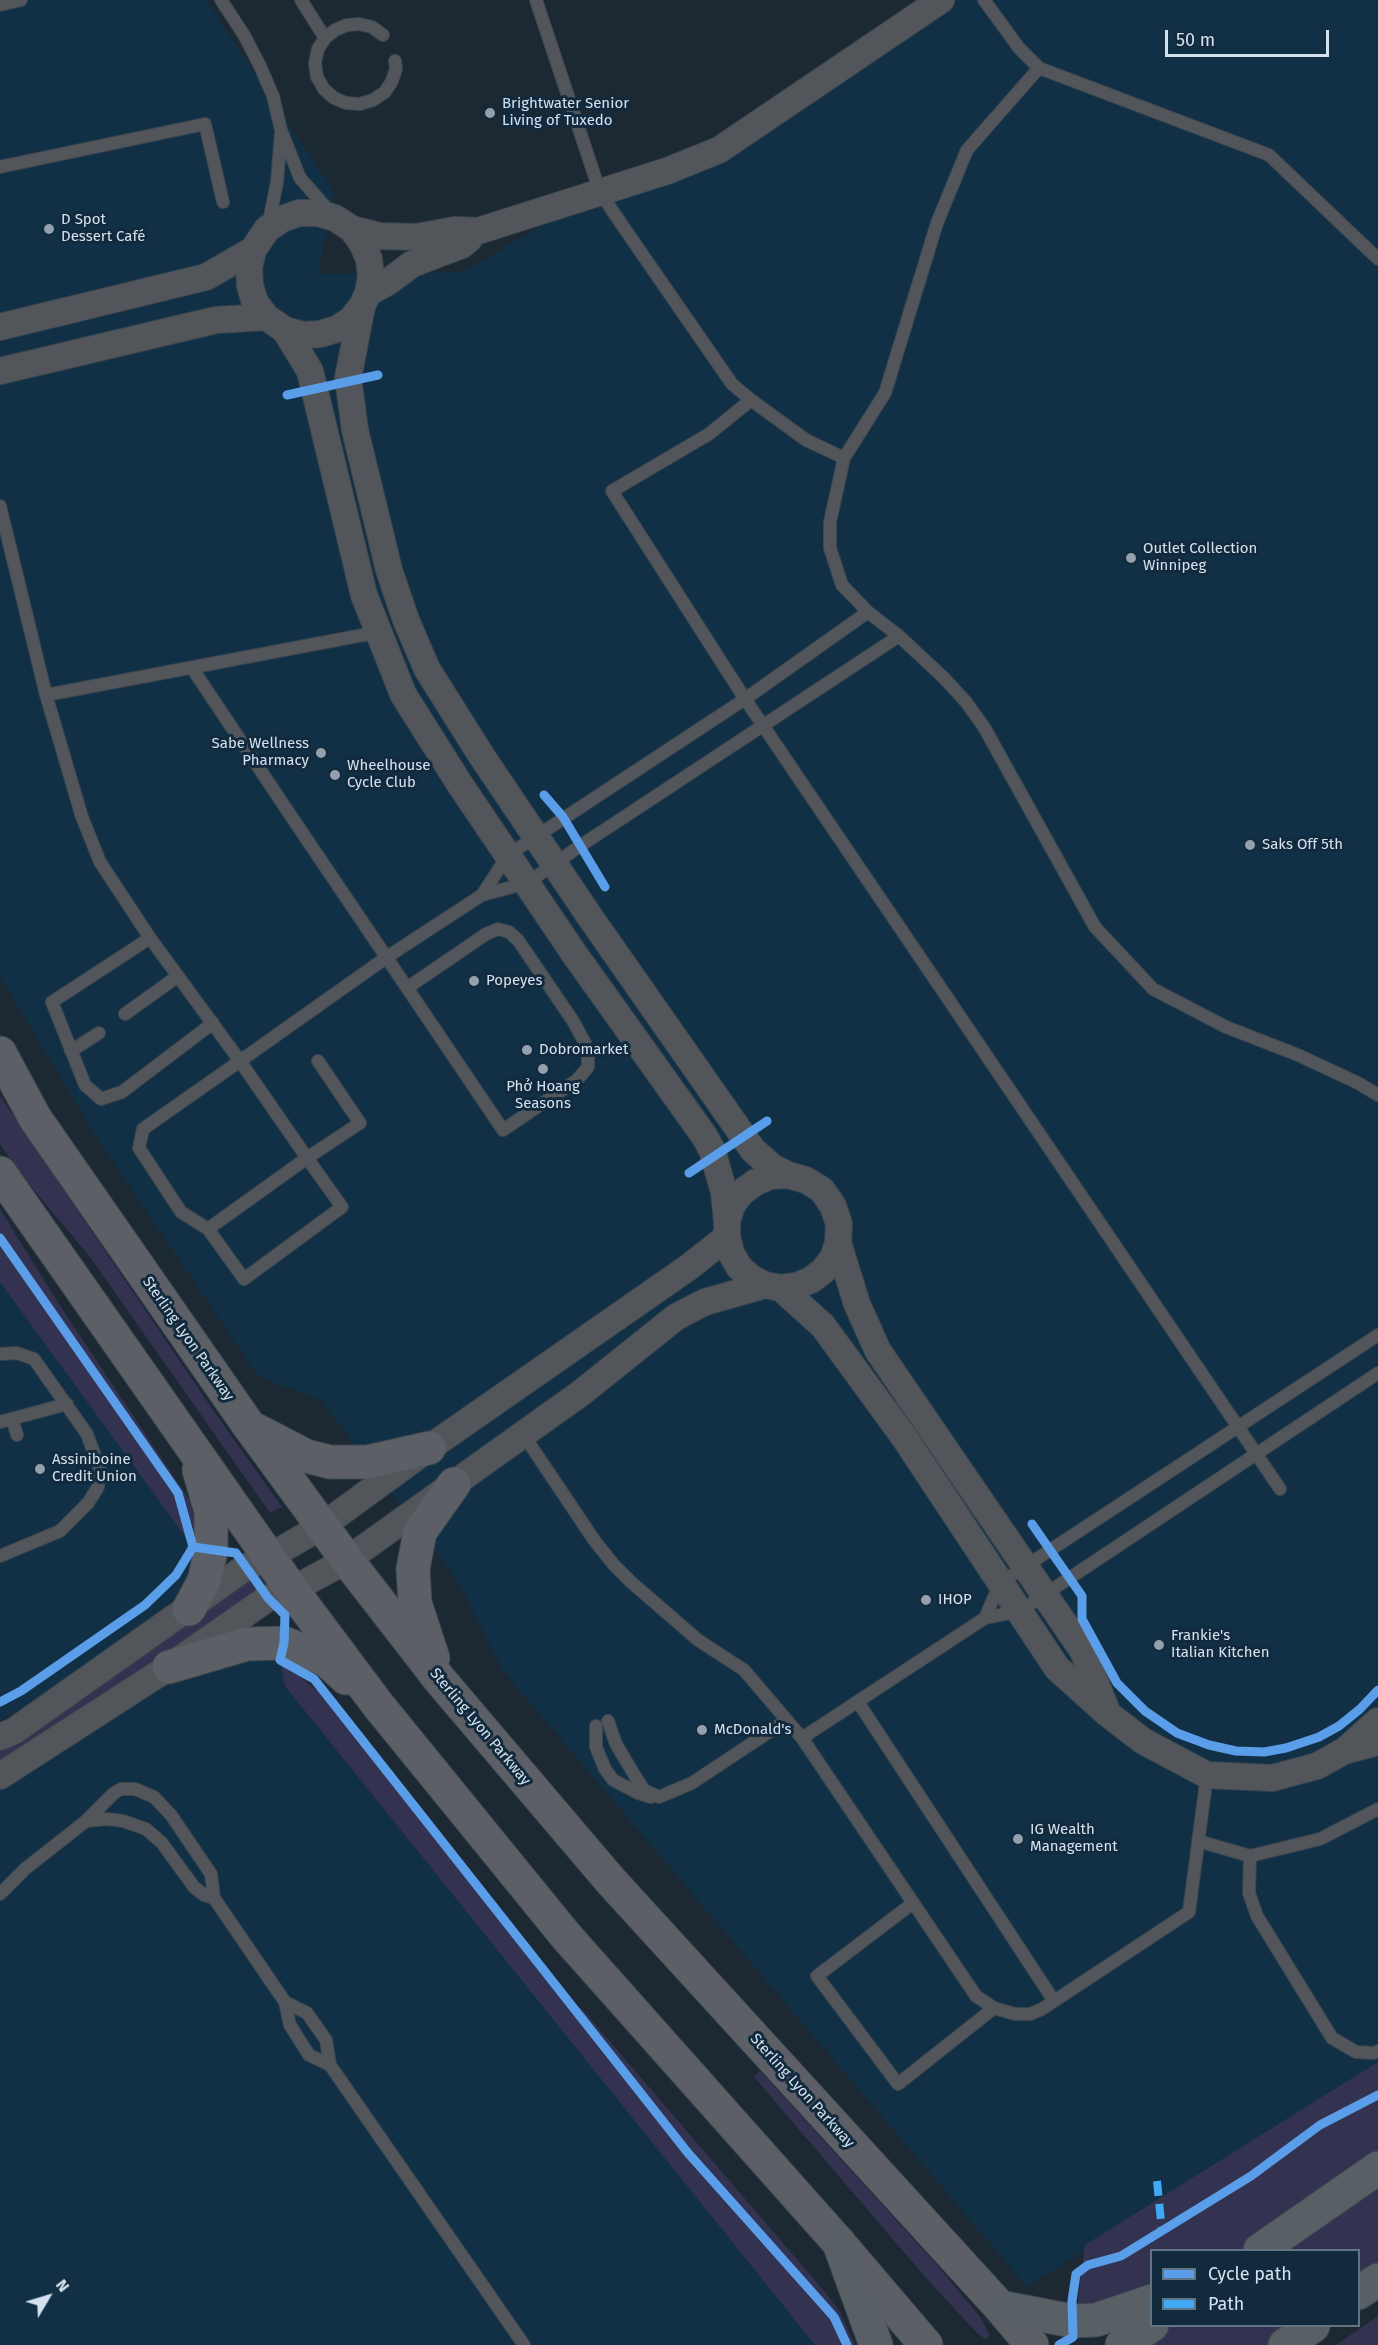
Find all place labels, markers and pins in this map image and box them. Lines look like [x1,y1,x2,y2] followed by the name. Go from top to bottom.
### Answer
[502,95,629,130] place label: Brightwater Senior Living of Tuxedo
[483,106,497,120] marker: Brightwater Senior Living of Tuxedo
[61,211,146,246] place label: D Spot Dessert Café
[42,222,56,236] marker: D Spot Dessert Café
[1143,540,1257,575] place label: Outlet Collection Winnipeg
[1124,551,1138,565] marker: Outlet Collection Winnipeg
[212,735,309,770] place label: Sabe Wellness Pharmacy
[314,746,328,760] marker: Sabe Wellness Pharmacy
[347,757,430,792] place label: Wheelhouse Cycle Club
[328,768,342,782] marker: Wheelhouse Cycle Club
[1262,836,1343,854] place label: Saks Off 5th
[1243,838,1257,852] marker: Saks Off 5th
[486,972,543,990] place label: Popeyes
[467,974,481,988] marker: Popeyes
[539,1041,628,1059] place label: Dobromarket
[520,1043,534,1057] marker: Dobromarket
[536,1062,550,1076] marker: Phở Hoang Seasons
[506,1078,580,1113] place label: Phở Hoang Seasons
[52,1451,137,1486] place label: Assiniboine Credit Union
[33,1462,47,1476] marker: Assiniboine Credit Union
[938,1591,972,1609] place label: IHOP
[919,1593,933,1607] marker: IHOP
[1171,1627,1269,1662] place label: Frankie's Italian Kitchen
[1152,1638,1166,1652] marker: Frankie's Italian Kitchen
[714,1721,791,1739] place label: McDonald's
[695,1723,709,1737] marker: McDonald's
[1030,1821,1118,1856] place label: IG Wealth Management
[1011,1832,1025,1846] marker: IG Wealth Management

